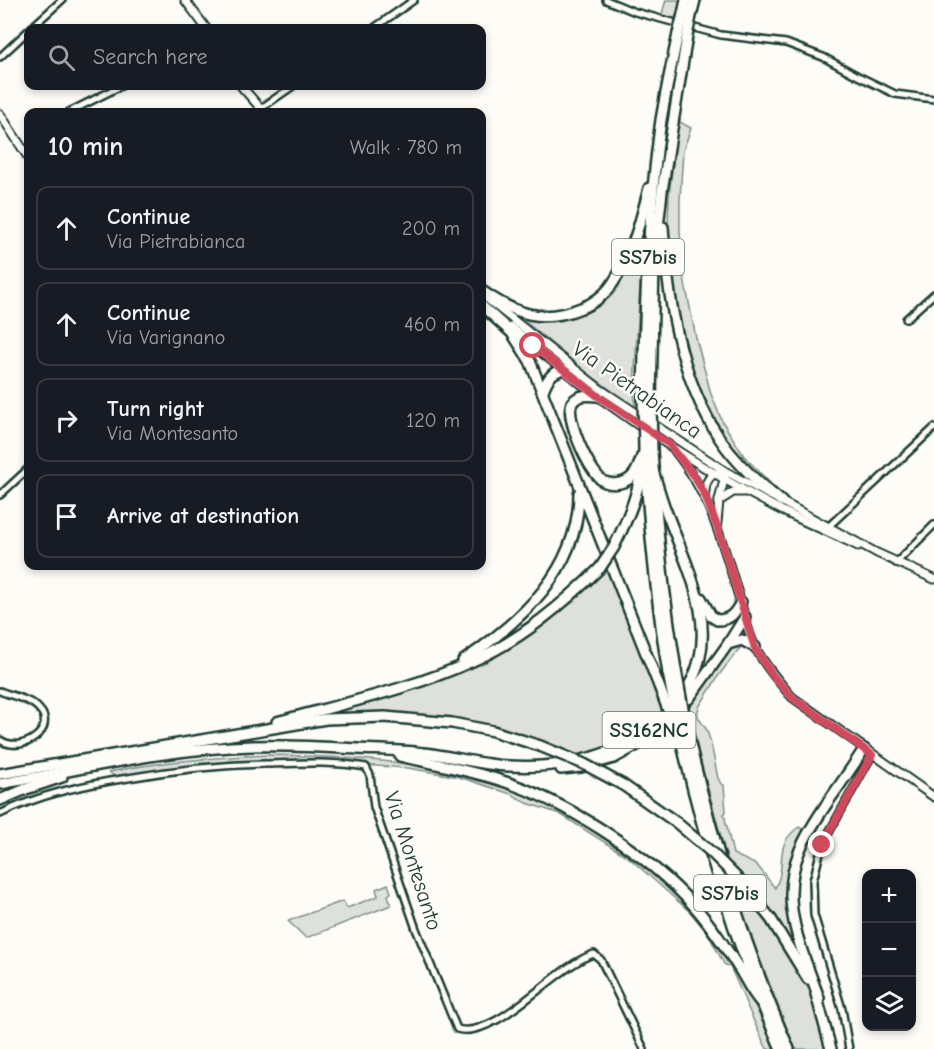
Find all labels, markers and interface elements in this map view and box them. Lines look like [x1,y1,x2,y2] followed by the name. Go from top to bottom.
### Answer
[24,24,486,90] search box
[45,41,78,74] icon: search
[93,44,208,70] text: Search here
[48,132,123,162] text: 10 min
[350,136,462,159] text: Walk · 780 m
[107,204,190,230] text: Continue
[50,212,83,245] icon: ahead
[402,217,460,240] text: 200 m
[107,230,245,253] text: Via Pietrabianca
[612,239,684,275] road number: SS7bis
[107,300,190,326] text: Continue
[50,308,83,341] icon: ahead
[404,313,460,336] text: 460 m
[107,326,225,349] text: Via Varignano
[519,332,545,358] route start
[567,336,707,444] street label: Via Pietrabianca
[107,396,204,422] text: Turn right
[50,404,83,437] icon: right
[406,409,460,432] text: 120 m
[107,422,238,445] text: Via Montesanto
[50,500,83,533] icon: arrive
[107,503,299,529] text: Arrive at destination
[602,712,696,748] road number: SS162NC
[378,788,448,934] street label: Via Montesanto
[808,831,834,857] route end
[862,869,916,1031] map controls
[862,869,916,923] button: +
[694,875,766,911] road number: SS7bis
[862,923,916,977] button: −
[862,977,916,1031] button: layers

